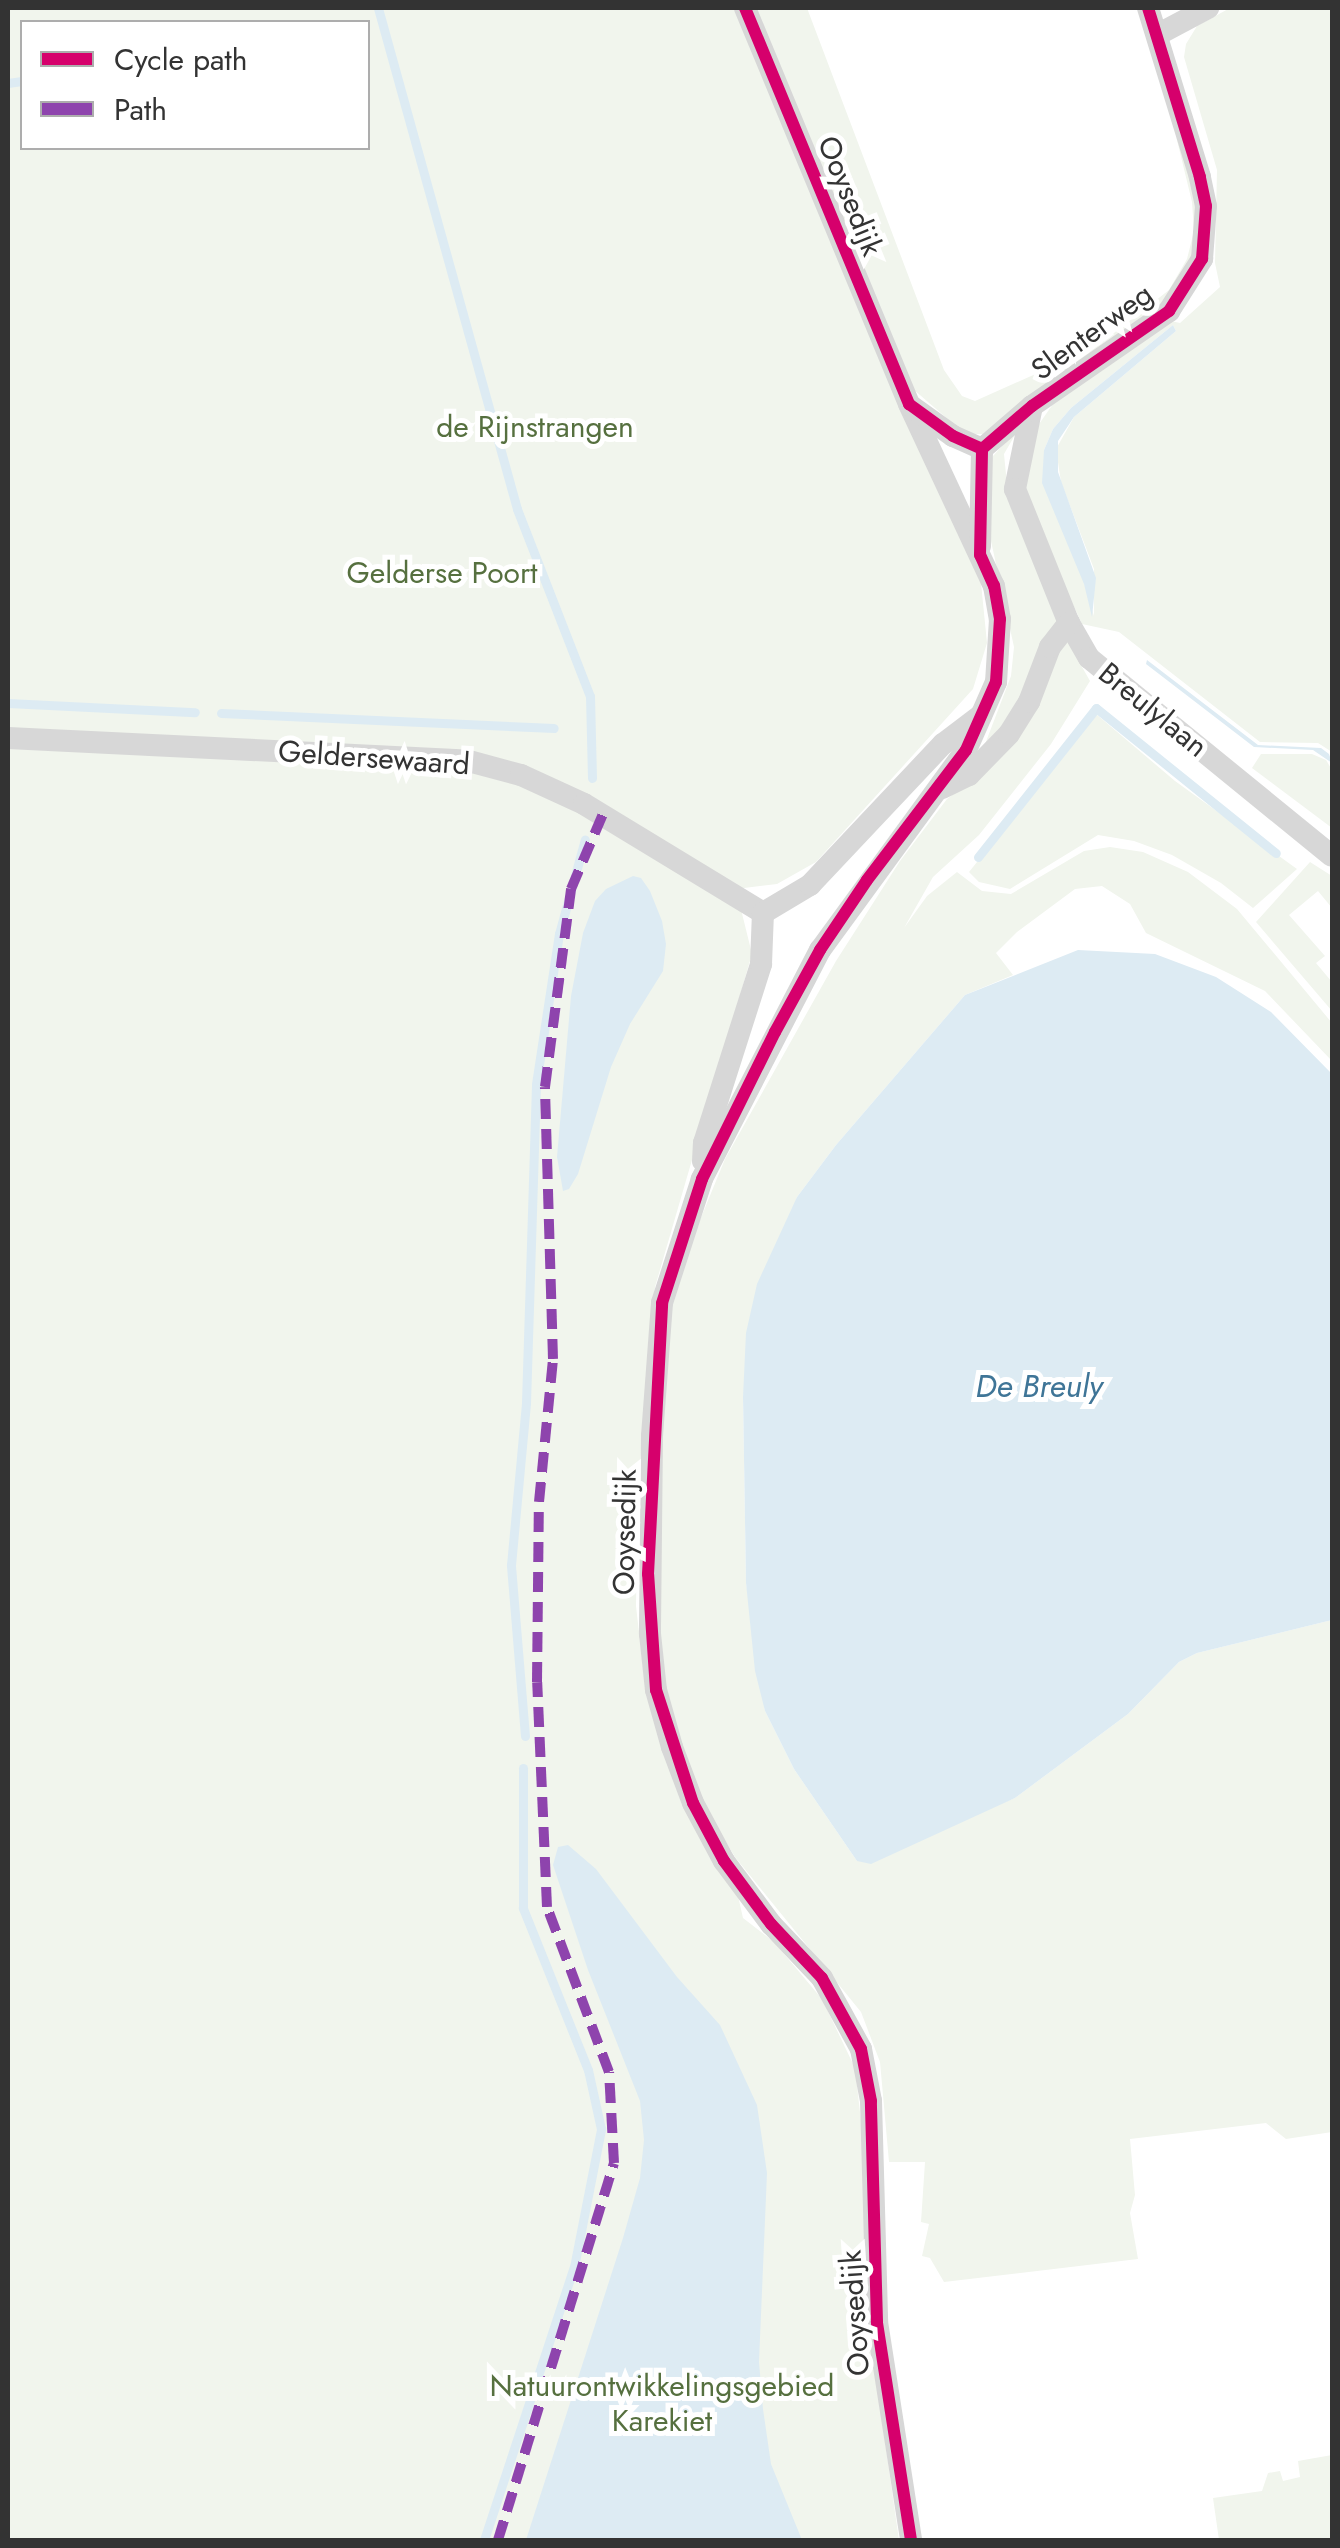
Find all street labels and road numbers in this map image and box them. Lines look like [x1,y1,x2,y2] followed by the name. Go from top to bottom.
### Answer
[810,131,890,261] street label: Ooysedijk
[1024,276,1160,388] street label: Slenterweg
[1091,655,1215,765] street label: Breulylaan
[277,733,471,783] street label: Geldersewaard
[606,1469,644,1595] street label: Ooysedijk
[833,2249,877,2377] street label: Ooysedijk

